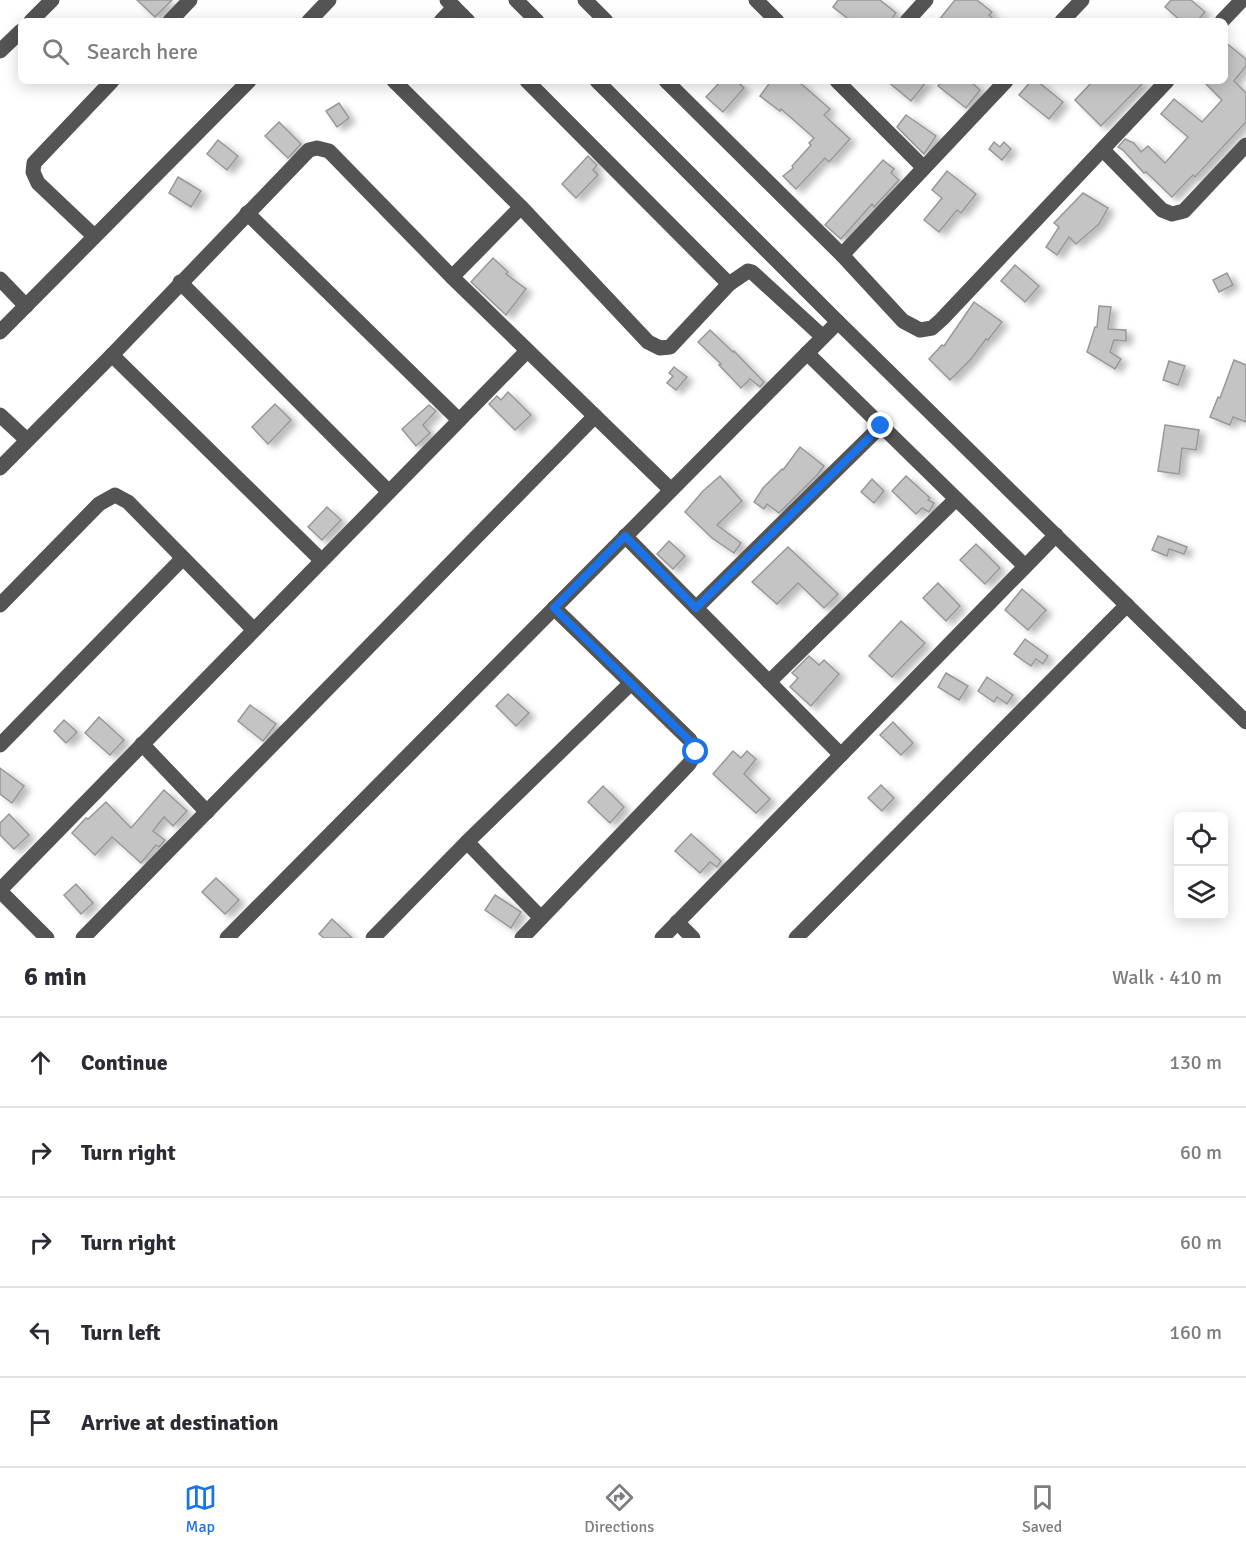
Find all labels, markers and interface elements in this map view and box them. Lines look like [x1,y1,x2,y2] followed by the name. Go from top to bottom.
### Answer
[18,18,1228,84] search box
[39,35,72,68] icon: search
[87,38,198,65] text: Search here
[867,412,893,438] route end
[682,738,708,764] route start
[1174,812,1228,920] map controls
[1174,812,1228,866] button: locate
[1174,866,1228,920] button: layers
[24,961,87,993] text: 6 min
[1112,965,1222,990] text: Walk · 410 m
[24,1046,57,1079] icon: ahead
[81,1049,168,1076] text: Continue
[1169,1050,1222,1075] text: 130 m
[24,1136,57,1169] icon: right
[81,1139,176,1166] text: Turn right
[1180,1140,1222,1165] text: 60 m
[24,1226,57,1259] icon: right
[81,1229,176,1256] text: Turn right
[1180,1230,1222,1255] text: 60 m
[24,1316,57,1349] icon: left
[81,1319,161,1346] text: Turn left
[1169,1320,1222,1345] text: 160 m
[24,1406,57,1439] icon: arrive
[81,1409,278,1436] text: Arrive at destination
[184,1481,217,1537] tab: Map
[584,1481,654,1537] tab: Directions
[1022,1481,1062,1537] tab: Saved

